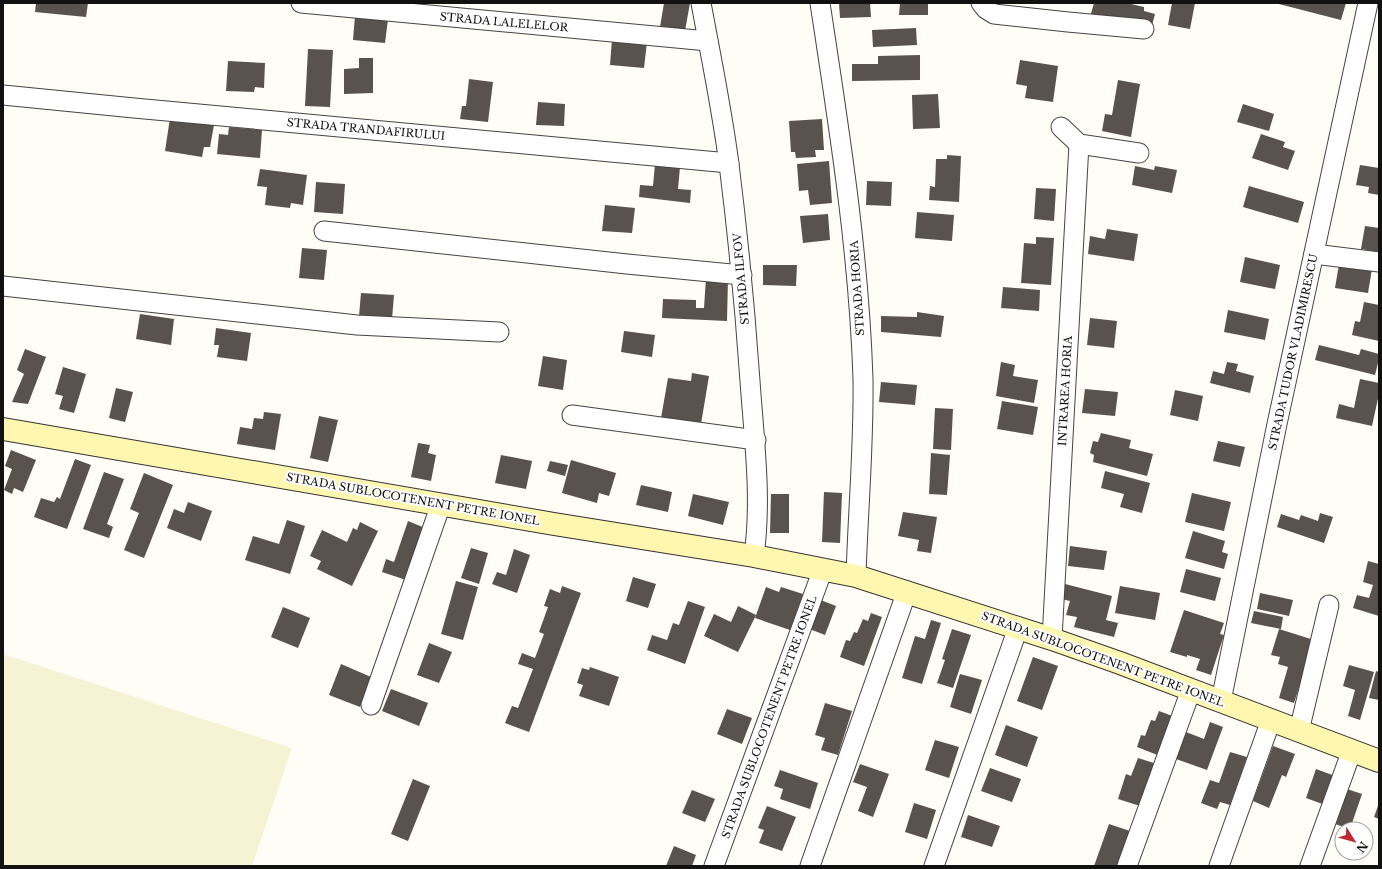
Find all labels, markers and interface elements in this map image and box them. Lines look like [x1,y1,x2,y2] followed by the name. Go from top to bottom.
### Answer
[439,9,569,35] street label: STRADA LALELELOR
[286,115,446,143] street label: STRADA TRANDAFIRULUI
[730,232,752,326] street label: STRADA ILFOV
[847,239,867,336] street label: STRADA HORIA
[1265,252,1321,451] street label: STRADA TUDOR VLADIMIRESCU
[1055,335,1075,446] street label: INTRAREA HORIA
[285,470,541,528] street label: STRADA SUBLOCOTENENT PETRE IONEL
[718,594,820,840] street label: STRADA SUBLOCOTENENT PETRE IONEL
[980,608,1226,710] street label: STRADA SUBLOCOTENENT PETRE IONEL
[1334,821,1374,861] north arrow
[1353,839,1371,856] text: N

